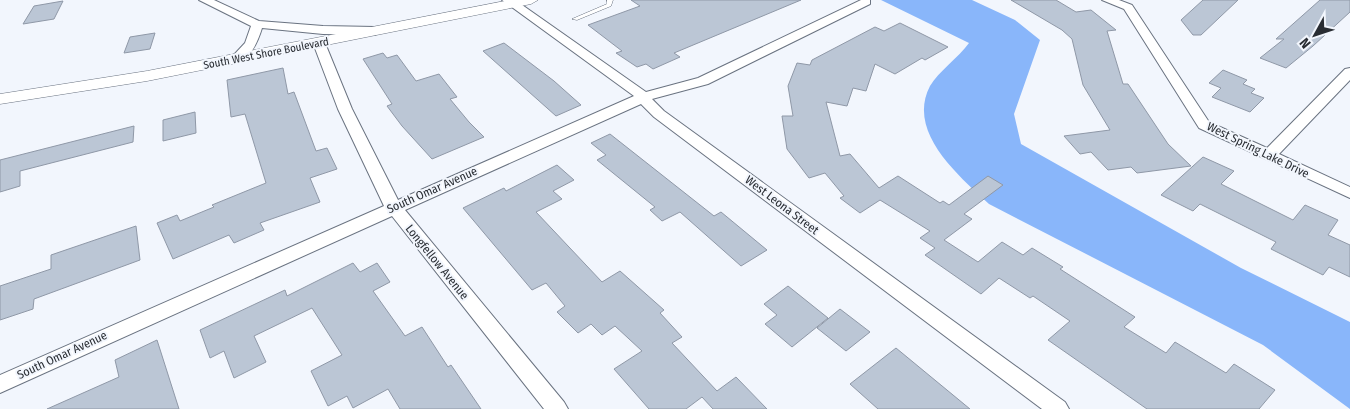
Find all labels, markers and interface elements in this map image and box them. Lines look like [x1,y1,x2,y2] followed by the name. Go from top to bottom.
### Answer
[1290,10,1340,60] north arrow
[1296,34,1315,52] text: N
[202,35,330,72] street label: South West Shore Boulevard
[1205,119,1311,181] street label: West Spring Lake Drive
[385,164,479,216] street label: South Omar Avenue
[742,173,822,237] street label: West Leona Street
[403,222,471,302] street label: Longfellow Avenue
[15,328,109,382] street label: South Omar Avenue

